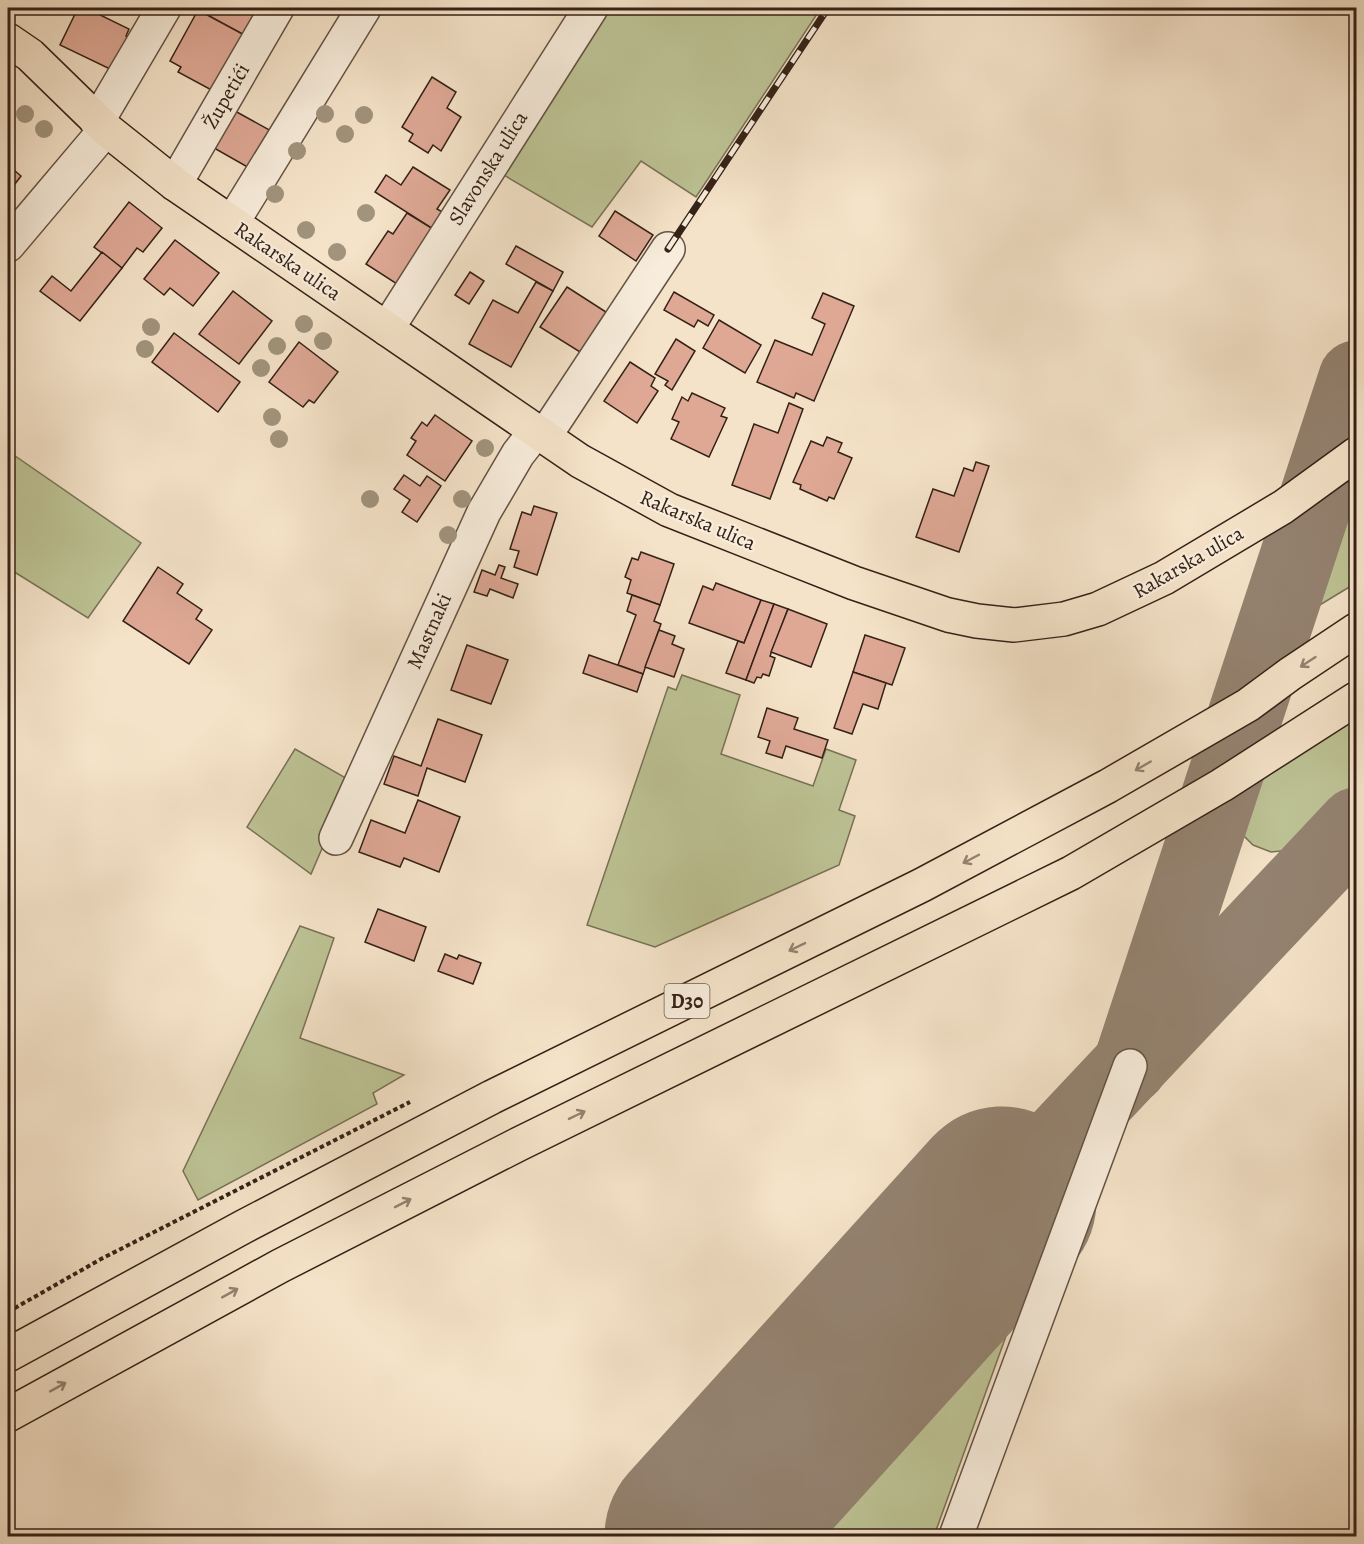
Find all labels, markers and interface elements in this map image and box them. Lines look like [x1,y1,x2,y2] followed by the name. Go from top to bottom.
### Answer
[196,58,256,134] street label: Župetići
[442,105,534,230] street label: Slavonska ulica
[229,215,347,307] street label: Rakarska ulica
[636,483,760,557] street label: Rakarska ulica
[1128,519,1249,605] street label: Rakarska ulica
[400,589,458,673] street label: Mastnaki
[1299,656,1316,669] one-way arrow
[1134,760,1151,772] one-way arrow
[963,854,981,865] one-way arrow
[789,941,807,953] one-way arrow
[664,984,710,1018] road number: D30
[567,1109,585,1121] one-way arrow
[393,1197,411,1209] one-way arrow
[220,1287,238,1298] one-way arrow
[49,1381,67,1392] one-way arrow

